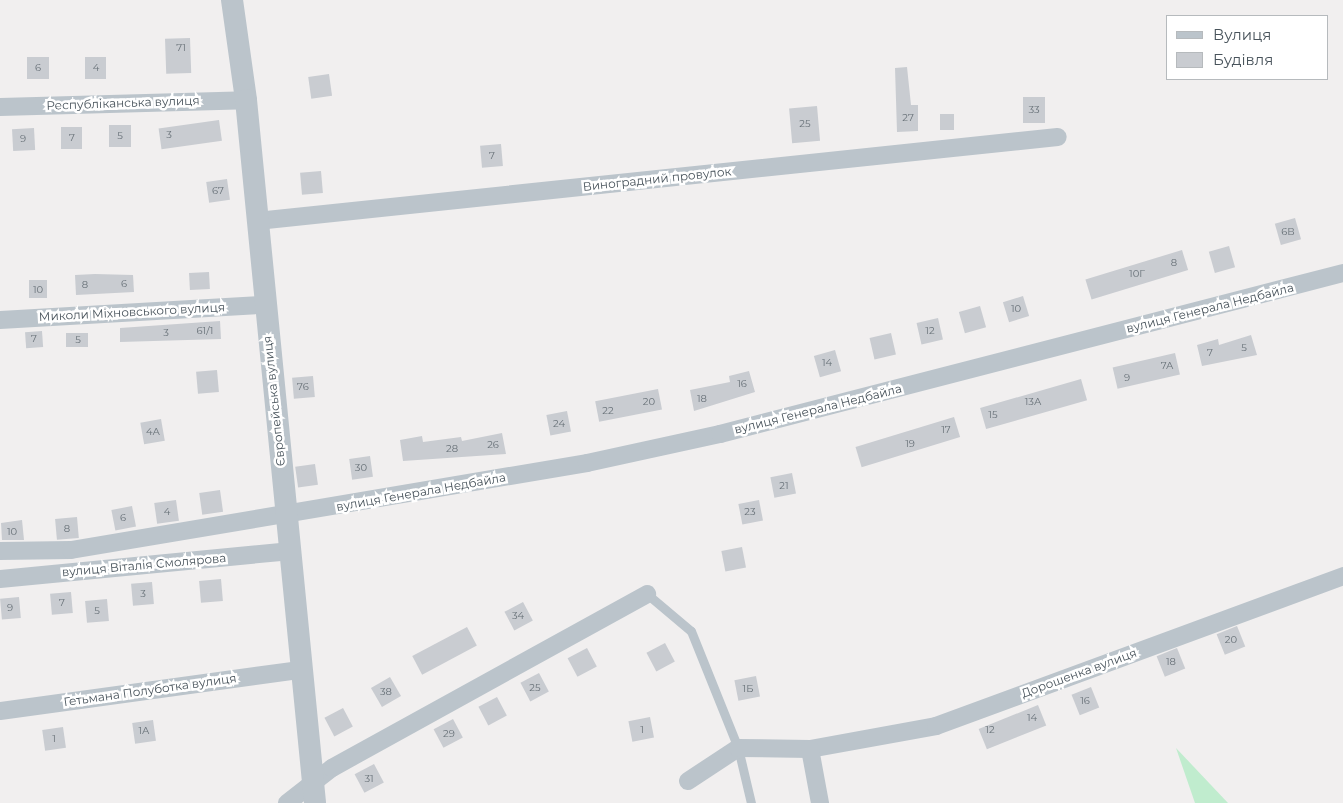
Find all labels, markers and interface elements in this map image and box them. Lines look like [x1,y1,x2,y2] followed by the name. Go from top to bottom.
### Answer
[1166,15,1328,80] legend
[1213,25,1271,44] text: Вулиця
[176,42,186,54] house number: 71
[1213,50,1273,69] text: Будівля
[35,62,41,74] house number: 6
[93,62,99,74] house number: 4
[46,93,200,113] street label: Республіканська вулиця
[1028,104,1040,116] house number: 33
[902,112,914,124] house number: 27
[799,118,811,130] house number: 25
[166,129,172,141] house number: 3
[117,130,123,142] house number: 5
[69,132,75,144] house number: 7
[20,133,26,145] house number: 9
[489,150,495,162] house number: 7
[582,164,732,194] street label: Виноградний провулок
[212,185,224,197] house number: 67
[1281,226,1295,238] house number: 6В
[1171,257,1177,269] house number: 8
[1129,268,1145,280] house number: 10Г
[121,278,127,290] house number: 6
[82,279,88,291] house number: 8
[1125,280,1295,336] street label: вулиця Генерала Недбайла
[33,284,43,296] house number: 10
[39,300,225,324] street label: Миколи Міхновського вулиця
[1011,303,1021,315] house number: 10
[197,325,213,337] house number: 61/1
[925,325,935,337] house number: 12
[163,327,169,339] house number: 3
[31,333,37,345] house number: 7
[75,334,81,346] house number: 5
[260,335,288,467] street label: Європейська вулиця
[1241,342,1247,354] house number: 5
[1207,347,1213,359] house number: 7
[822,357,832,369] house number: 14
[1161,360,1173,372] house number: 7А
[1124,372,1130,384] house number: 9
[737,378,747,390] house number: 16
[297,381,309,393] house number: 76
[733,381,903,437] street label: вулиця Генерала Недбайла
[697,393,707,405] house number: 18
[643,396,655,408] house number: 20
[1025,396,1041,408] house number: 13А
[602,405,614,417] house number: 22
[988,409,998,421] house number: 15
[553,418,565,430] house number: 24
[941,424,951,436] house number: 17
[146,426,160,438] house number: 4А
[905,438,915,450] house number: 19
[487,439,499,451] house number: 26
[446,443,458,455] house number: 28
[355,462,367,474] house number: 30
[335,470,507,514] street label: вулиця Генерала Недбайла
[779,480,789,492] house number: 21
[164,506,170,518] house number: 4
[744,506,756,518] house number: 23
[120,512,126,524] house number: 6
[64,523,70,535] house number: 8
[7,526,17,538] house number: 10
[61,551,227,579] street label: вулиця Віталія Смолярова
[140,588,146,600] house number: 3
[59,597,65,609] house number: 7
[7,602,13,614] house number: 9
[94,605,100,617] house number: 5
[512,610,524,622] house number: 34
[1225,634,1237,646] house number: 20
[1019,645,1139,701] street label: Дорошенка вулиця
[1166,656,1176,668] house number: 18
[63,671,237,709] street label: Гетьмана Полуботка вулиця
[529,682,541,694] house number: 25
[743,683,753,695] house number: 1Б
[380,686,392,698] house number: 38
[1080,695,1090,707] house number: 16
[1027,712,1037,724] house number: 14
[640,724,644,736] house number: 1
[985,724,995,736] house number: 12
[138,725,150,737] house number: 1А
[443,728,455,740] house number: 29
[52,733,56,745] house number: 1
[364,773,374,785] house number: 31

